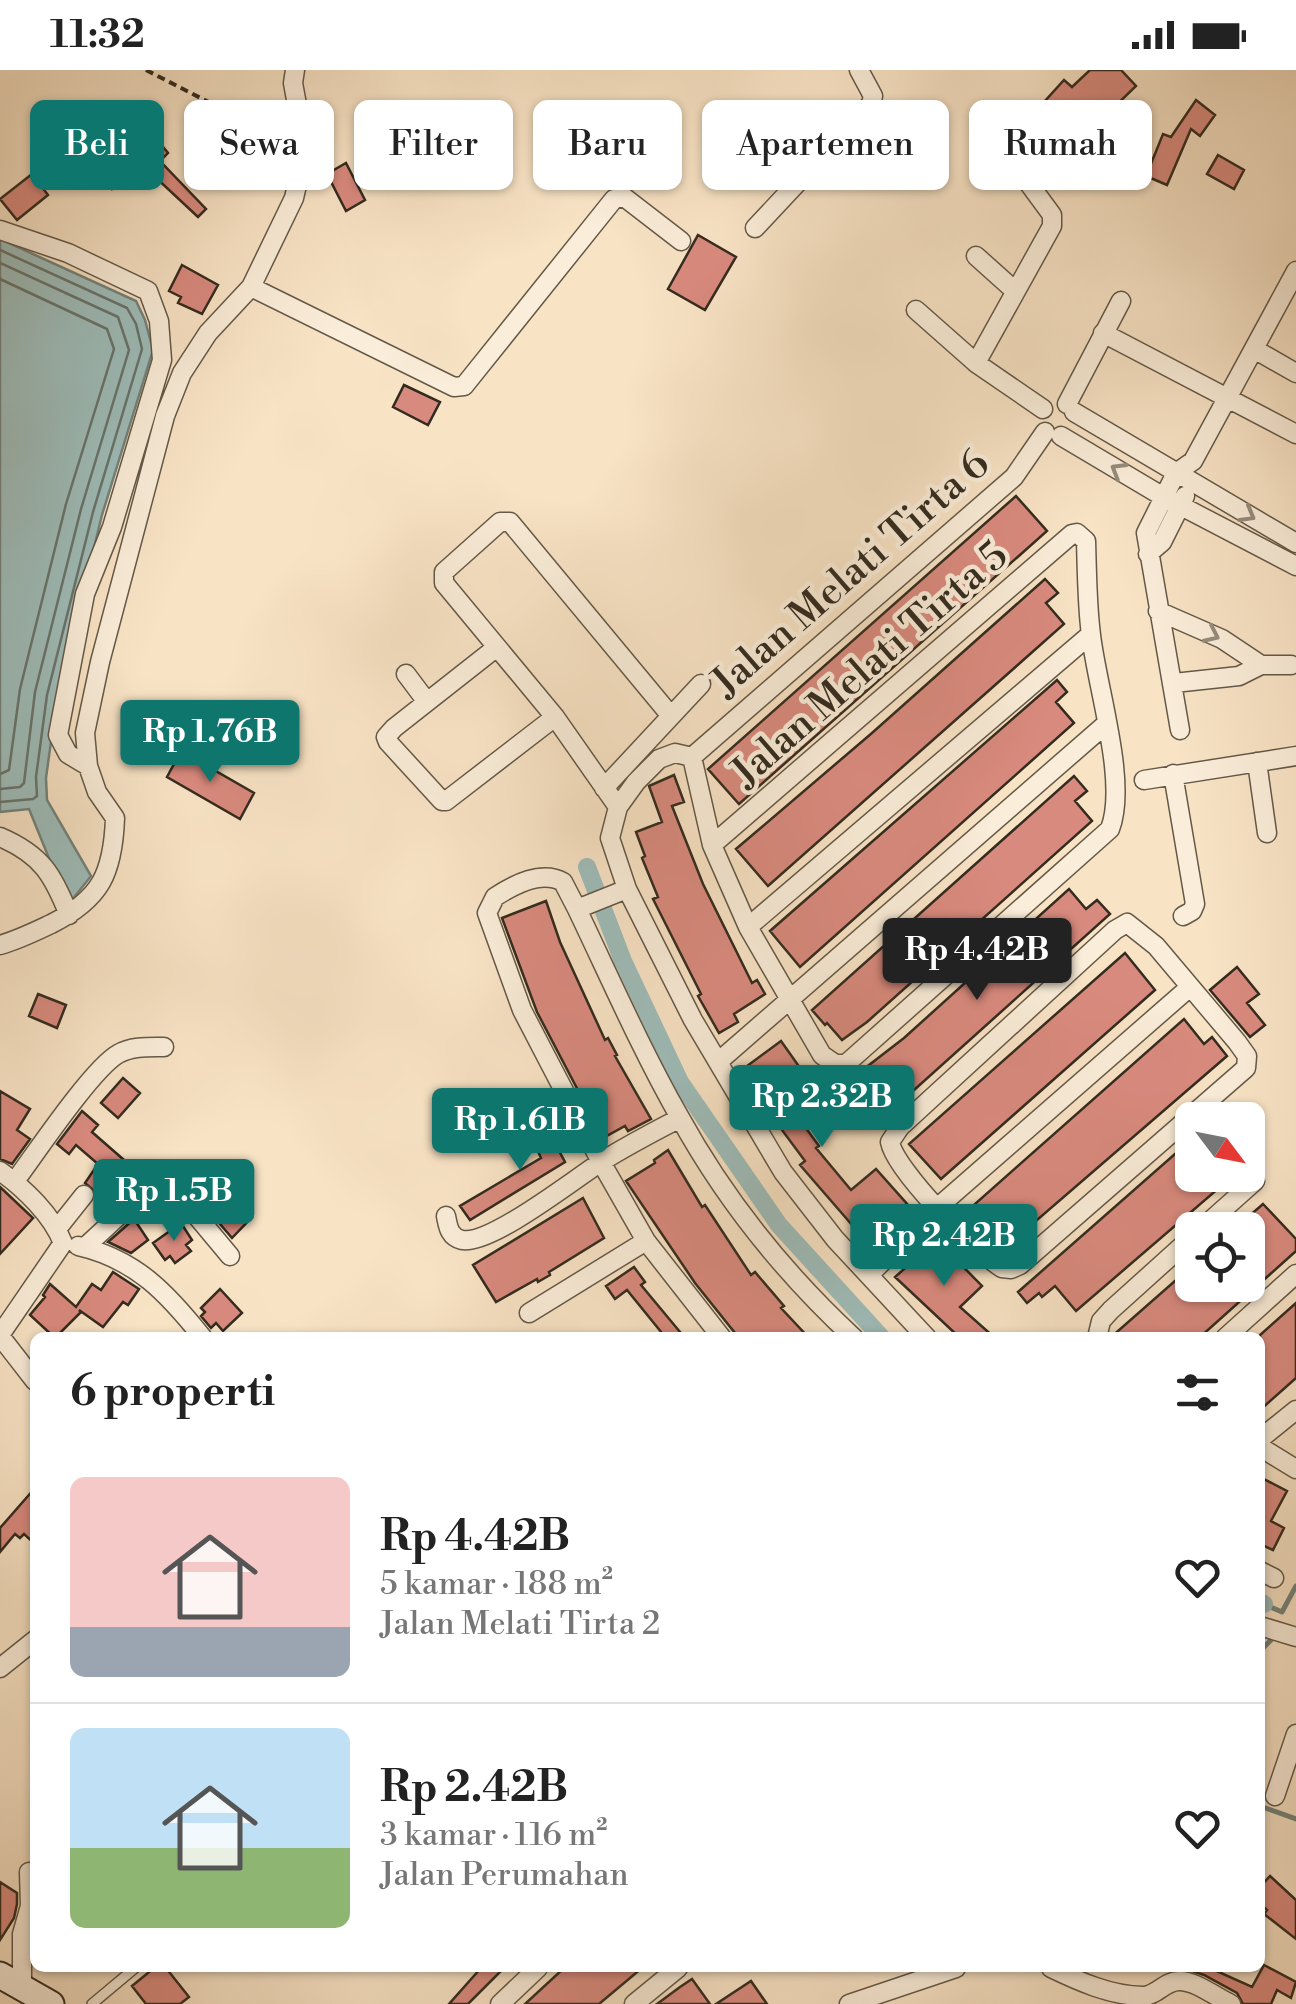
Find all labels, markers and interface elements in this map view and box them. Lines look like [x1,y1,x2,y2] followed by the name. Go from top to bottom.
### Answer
[50,12,145,59] text: 11:32
[30,100,164,190] chip: Beli
[184,100,334,190] chip: Sewa
[354,100,513,190] chip: Filter
[533,100,682,190] chip: Baru
[702,100,949,190] chip: Apartemen
[969,100,1152,190] chip: Rumah
[701,439,1000,709] street label: Jalan Melati Tirta 6
[1111,463,1129,482] one-way arrow
[1237,503,1255,522] one-way arrow
[721,531,1019,799] street label: Jalan Melati Tirta 5
[1202,622,1220,642] one-way arrow
[107,700,313,785] pin: Rp 1.76B
[142,712,278,752] text: Rp 1.76B
[874,918,1080,1003] pin: Rp 4.42B
[905,930,1049,970] text: Rp 4.42B
[719,1065,925,1150] pin: Rp 2.32B
[751,1077,893,1117] text: Rp 2.32B
[417,1088,623,1173] pin: Rp 1.61B
[454,1100,586,1140] text: Rp 1.61B
[1175,1102,1265,1192] north arrow
[1175,1102,1265,1302] map controls
[82,1159,266,1244] pin: Rp 1.5B
[115,1171,233,1211] text: Rp 1.5B
[841,1204,1047,1289] pin: Rp 2.42B
[1175,1212,1265,1302] button: locate
[872,1216,1016,1256] text: Rp 2.42B
[1170,1365,1225,1420] icon: filters
[70,1366,275,1419] text: 6 properti
[380,1511,570,1564] text: Rp 4.42B
[150,1517,270,1637] icon: home
[1170,1550,1225,1605] icon: heart
[380,1564,613,1604] text: 5 kamar · 188 m²
[380,1604,660,1644] text: Jalan Melati Tirta 2
[380,1762,568,1815] text: Rp 2.42B
[150,1768,270,1888] icon: home
[1170,1801,1225,1856] icon: heart
[380,1815,607,1855] text: 3 kamar · 116 m²
[380,1855,629,1895] text: Jalan Perumahan

